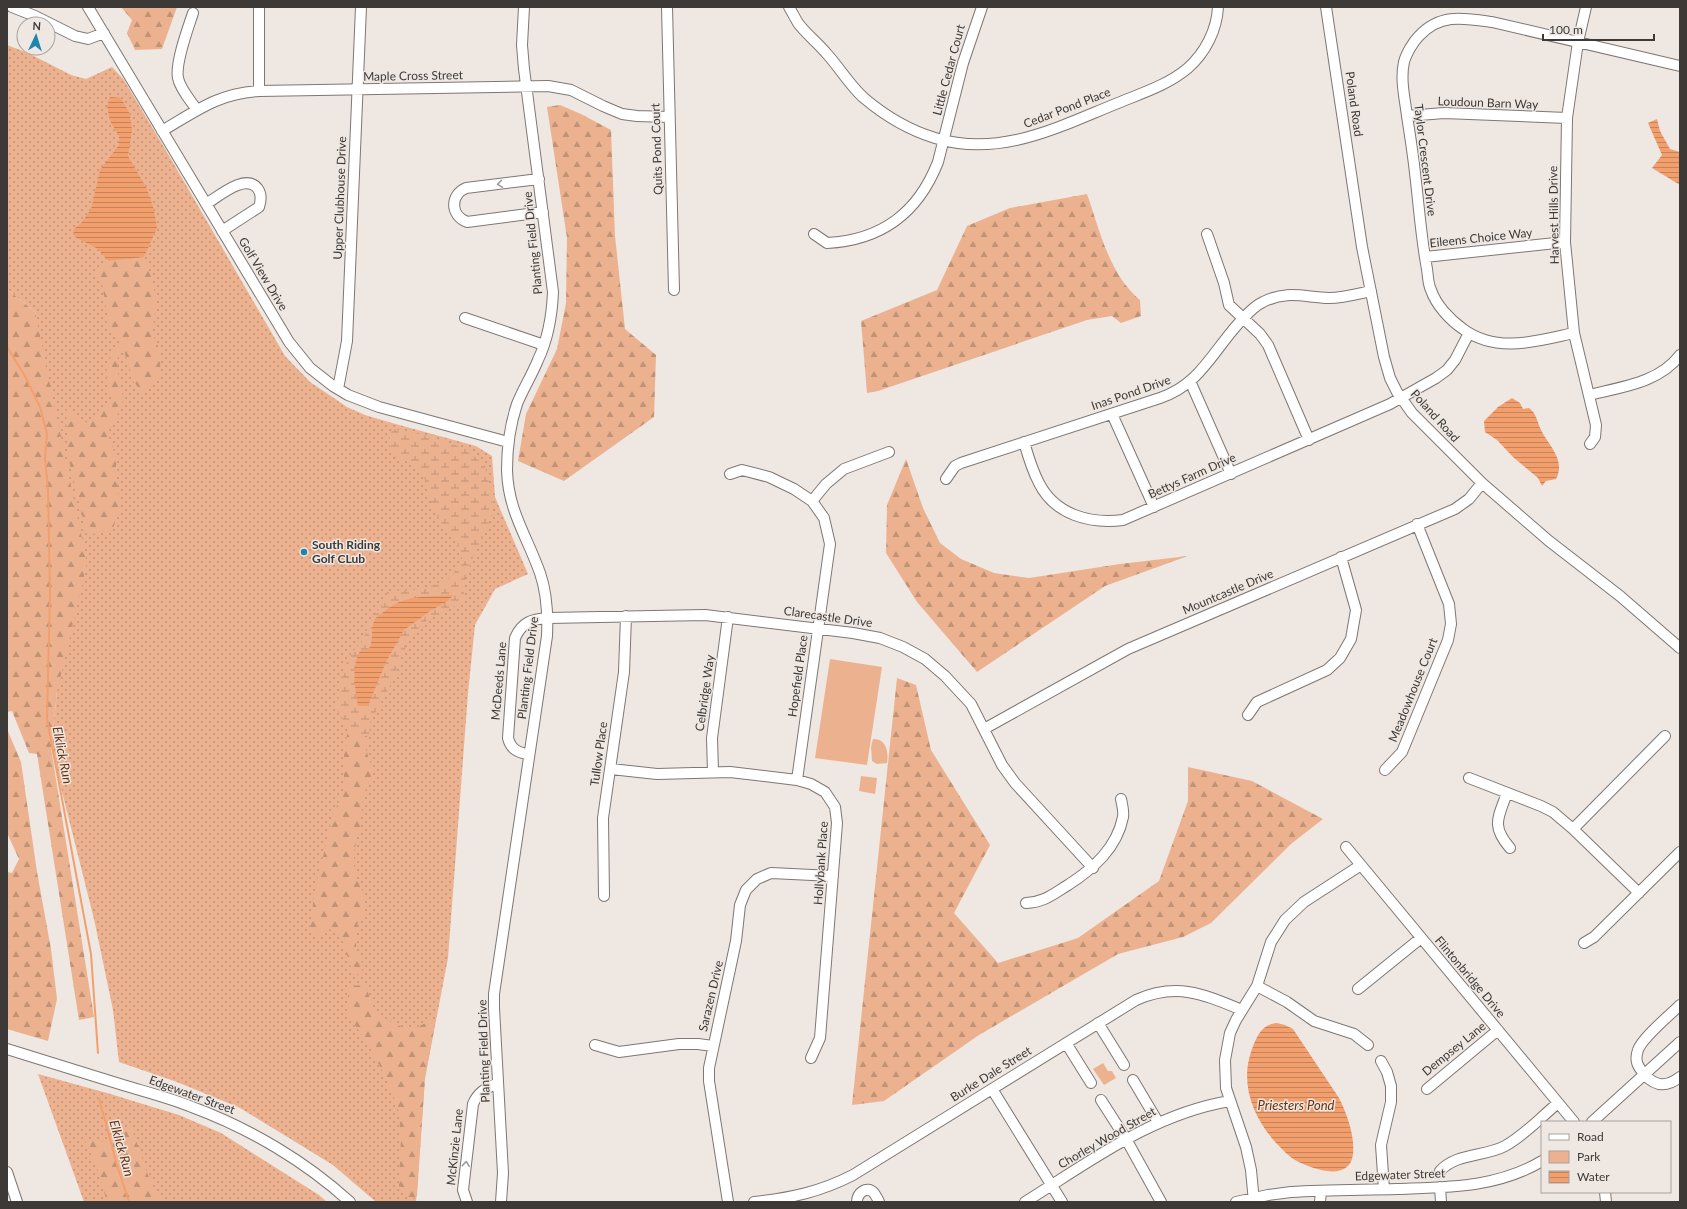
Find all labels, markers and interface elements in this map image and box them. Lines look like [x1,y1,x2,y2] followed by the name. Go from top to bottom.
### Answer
[16,16,56,56] north arrow
[1543,16,1654,42] scale bar
[32,19,41,32] text: N
[929,22,968,117] street label: Little Cedar Court
[1549,22,1583,37] text: 100 m
[363,67,464,84] street label: Maple Cross Street
[1343,70,1366,137] street label: Poland Road
[1021,84,1113,131] street label: Cedar Pond Place
[1438,93,1539,112] street label: Loudoun Barn Way
[647,102,666,195] street label: Quits Pond Court
[1411,103,1440,217] street label: Taylor Crescent Drive
[330,136,349,260] street label: Upper Clubhouse Drive
[1545,166,1562,265] street label: Harvest Hills Drive
[497,179,503,188] one-way arrow
[520,191,545,295] street label: Planting Field Drive
[1429,225,1534,250] street label: Eileens Choice Way
[236,234,291,313] street label: Golf View Drive
[1089,372,1173,413] street label: Inas Pond Drive
[1408,386,1463,445] street label: Poland Road
[1146,450,1238,502] street label: Bettys Farm Drive
[312,537,381,566] place label: South Riding Golf CLub
[299,547,309,557] marker: South Riding Golf CLub
[1180,566,1276,617] street label: Mountcastle Drive
[783,603,873,630] street label: Clarecastle Drive
[514,616,541,720] street label: Planting Field Drive
[784,634,811,718] street label: Hopefield Place
[1385,635,1441,744] street label: Meadowhouse Court
[488,641,509,721] street label: McDeeds Lane
[692,653,717,732] street label: Celbridge Way
[587,721,610,787] street label: Tullow Place
[50,725,76,785] water label: Elklick Run
[810,820,831,905] street label: Hollybank Place
[1432,933,1509,1020] street label: Flintonbridge Drive
[695,959,726,1033] street label: Sarazen Drive
[474,999,493,1103] street label: Planting Field Drive
[1419,1018,1489,1079] street label: Dempsey Lane
[947,1042,1035,1104] street label: Burke Dale Street
[147,1072,238,1117] street label: Edgewater Street
[1258,1097,1335,1113] water label: Priesters Pond
[1055,1103,1159,1172] street label: Chorley Wood Street
[443,1108,466,1186] street label: McKinzie Lane
[106,1118,138,1178] water label: Elklick Run
[1541,1121,1671,1193] legend
[1577,1129,1604,1144] text: Road
[1577,1149,1601,1164] text: Park
[461,1161,470,1167] one-way arrow
[1355,1165,1446,1184] street label: Edgewater Street
[1577,1169,1610,1184] text: Water

